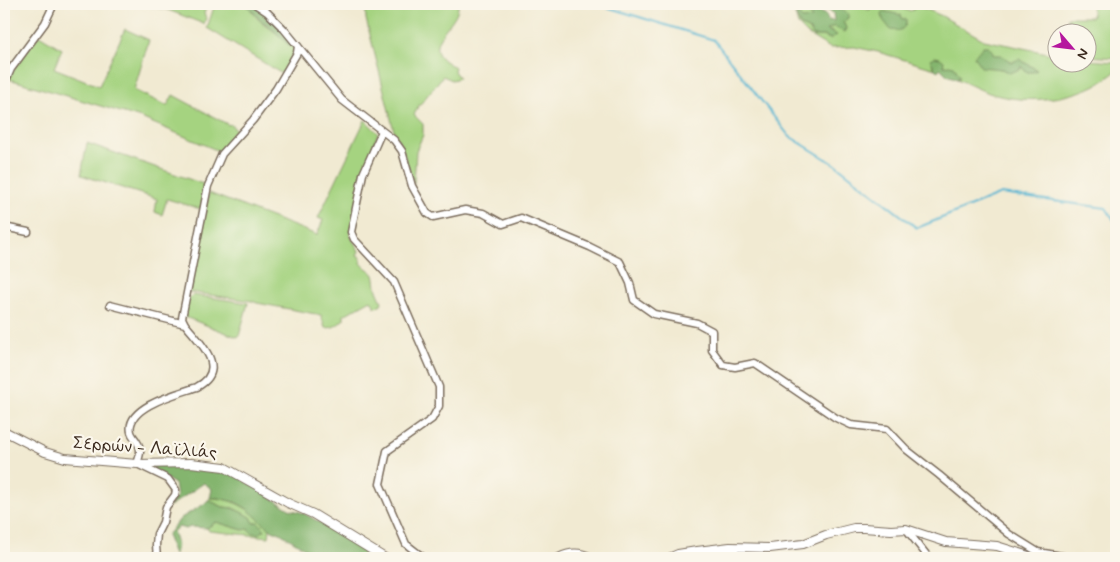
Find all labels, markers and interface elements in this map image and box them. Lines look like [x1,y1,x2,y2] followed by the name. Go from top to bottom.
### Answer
[1048,22,1098,72] north arrow
[1072,45,1093,62] text: N
[72,431,218,465] street label: Σερρών - Λαϊλιάς

